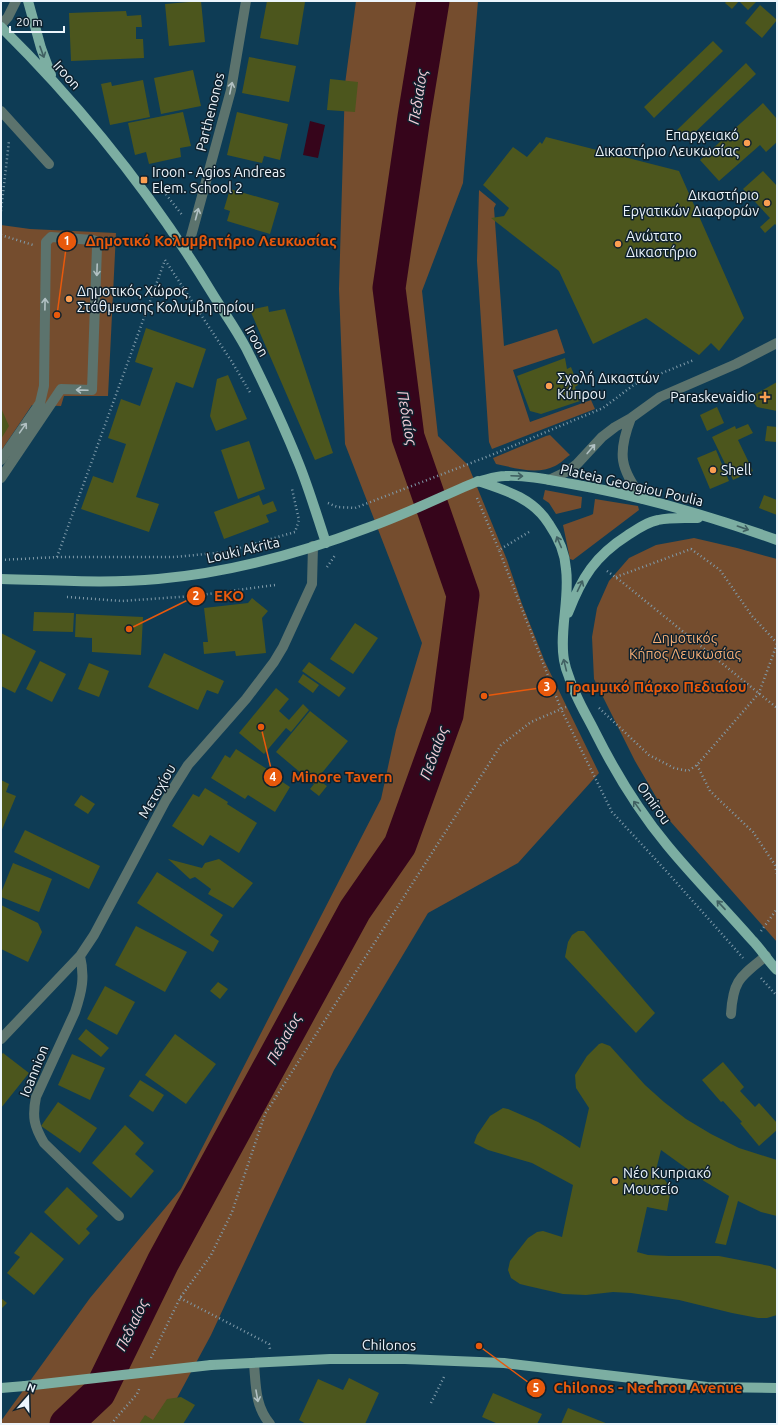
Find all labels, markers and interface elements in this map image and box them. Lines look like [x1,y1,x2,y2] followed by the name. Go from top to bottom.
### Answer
[10,8,64,34] scale bar
[16,15,43,28] text: 20 m
[39,46,47,58] one-way arrow
[50,57,84,93] street label: Iroon
[405,68,430,126] water label: Πεδιαίος
[193,71,227,153] street label: Parthenonos
[228,82,236,95] one-way arrow
[595,127,740,159] place label: Επαρχειακό Δικαστήριο Λευκωσίας
[742,138,752,148] marker: Επαρχειακό Δικαστήριο Λευκωσίας
[152,164,285,196] place label: Iroon - Agios Andreas Elem. School 2
[139,175,149,185] marker: Iroon - Agios Andreas Elem. School 2
[623,187,759,219] place label: Δικαστήριο Εργατικών Διαφορών
[762,198,772,208] marker: Δικαστήριο Εργατικών Διαφορών
[194,207,201,220] one-way arrow
[57,227,344,254] callout: Δημοτικό Κολυμβητήριο Λευκωσίας
[626,228,697,260] place label: Ανώτατο Δικαστήριο
[85,232,337,249] text: Δημοτικό Κολυμβητήριο Λευκωσίας
[64,234,70,247] text: 1
[613,239,623,249] marker: Ανώτατο Δικαστήριο
[93,263,100,276] one-way arrow
[77,283,254,315] place label: Δημοτικός Χώρος Στάθμευσης Κολυμβητηρίου
[64,294,74,304] marker: Δημοτικός Χώρος Στάθμευσης Κολυμβητηρίου
[41,298,48,311] one-way arrow
[242,323,272,359] street label: Iroon
[557,370,659,402] place label: Σχολή Δικαστών Κύπρου
[544,381,554,391] marker: Σχολή Δικαστών Κύπρου
[76,386,89,393] one-way arrow
[394,389,421,447] water label: Πεδιαίος
[670,389,756,405] place label: Paraskevaidio
[759,391,771,403] marker: Paraskevaidio
[19,423,27,434] one-way arrow
[586,444,595,454] one-way arrow
[559,461,705,509] street label: Plateia Georgiou Poulia
[721,462,752,478] place label: Shell
[708,465,718,475] marker: Shell
[510,473,523,480] one-way arrow
[737,525,750,532] one-way arrow
[205,534,281,566] street label: Louki Akrita
[554,536,562,548] one-way arrow
[577,580,584,592] one-way arrow
[186,582,252,609] callout: EKO
[214,587,244,604] text: EKO
[193,589,200,602] text: 2
[629,630,742,662] park label: Δημοτικός Κήπος Λευκωσίας
[561,658,569,671] one-way arrow
[537,673,755,700] callout: Γραμμικό Πάρκο Πεδιαίου
[565,678,747,695] text: Γραμμικό Πάρκο Πεδιαίου
[544,680,550,693] text: 3
[416,723,451,782] water label: Πεδιαίος
[135,761,179,821] street label: Μετοχίου
[263,763,400,790] callout: Minore Tavern
[291,768,393,785] text: Minore Tavern
[270,770,277,783] text: 4
[634,779,674,827] street label: Omirou
[633,800,641,811] one-way arrow
[716,900,725,910] one-way arrow
[263,1010,305,1067] water label: Πεδιαίος
[16,1043,52,1099] street label: Ioannion
[623,1165,711,1197] place label: Νέο Κυπριακό Μουσείο
[610,1176,620,1186] marker: Νέο Κυπριακό Μουσείο
[112,1296,152,1353] water label: Πεδιαίος
[362,1337,416,1353] street label: Chilonos
[526,1374,751,1401] callout: Chilonos - Nechrou Avenue
[8,1377,48,1417] north arrow
[553,1379,743,1396] text: Chilonos - Nechrou Avenue
[26,1381,37,1395] text: N
[533,1381,540,1394] text: 5
[254,1389,262,1402] one-way arrow

